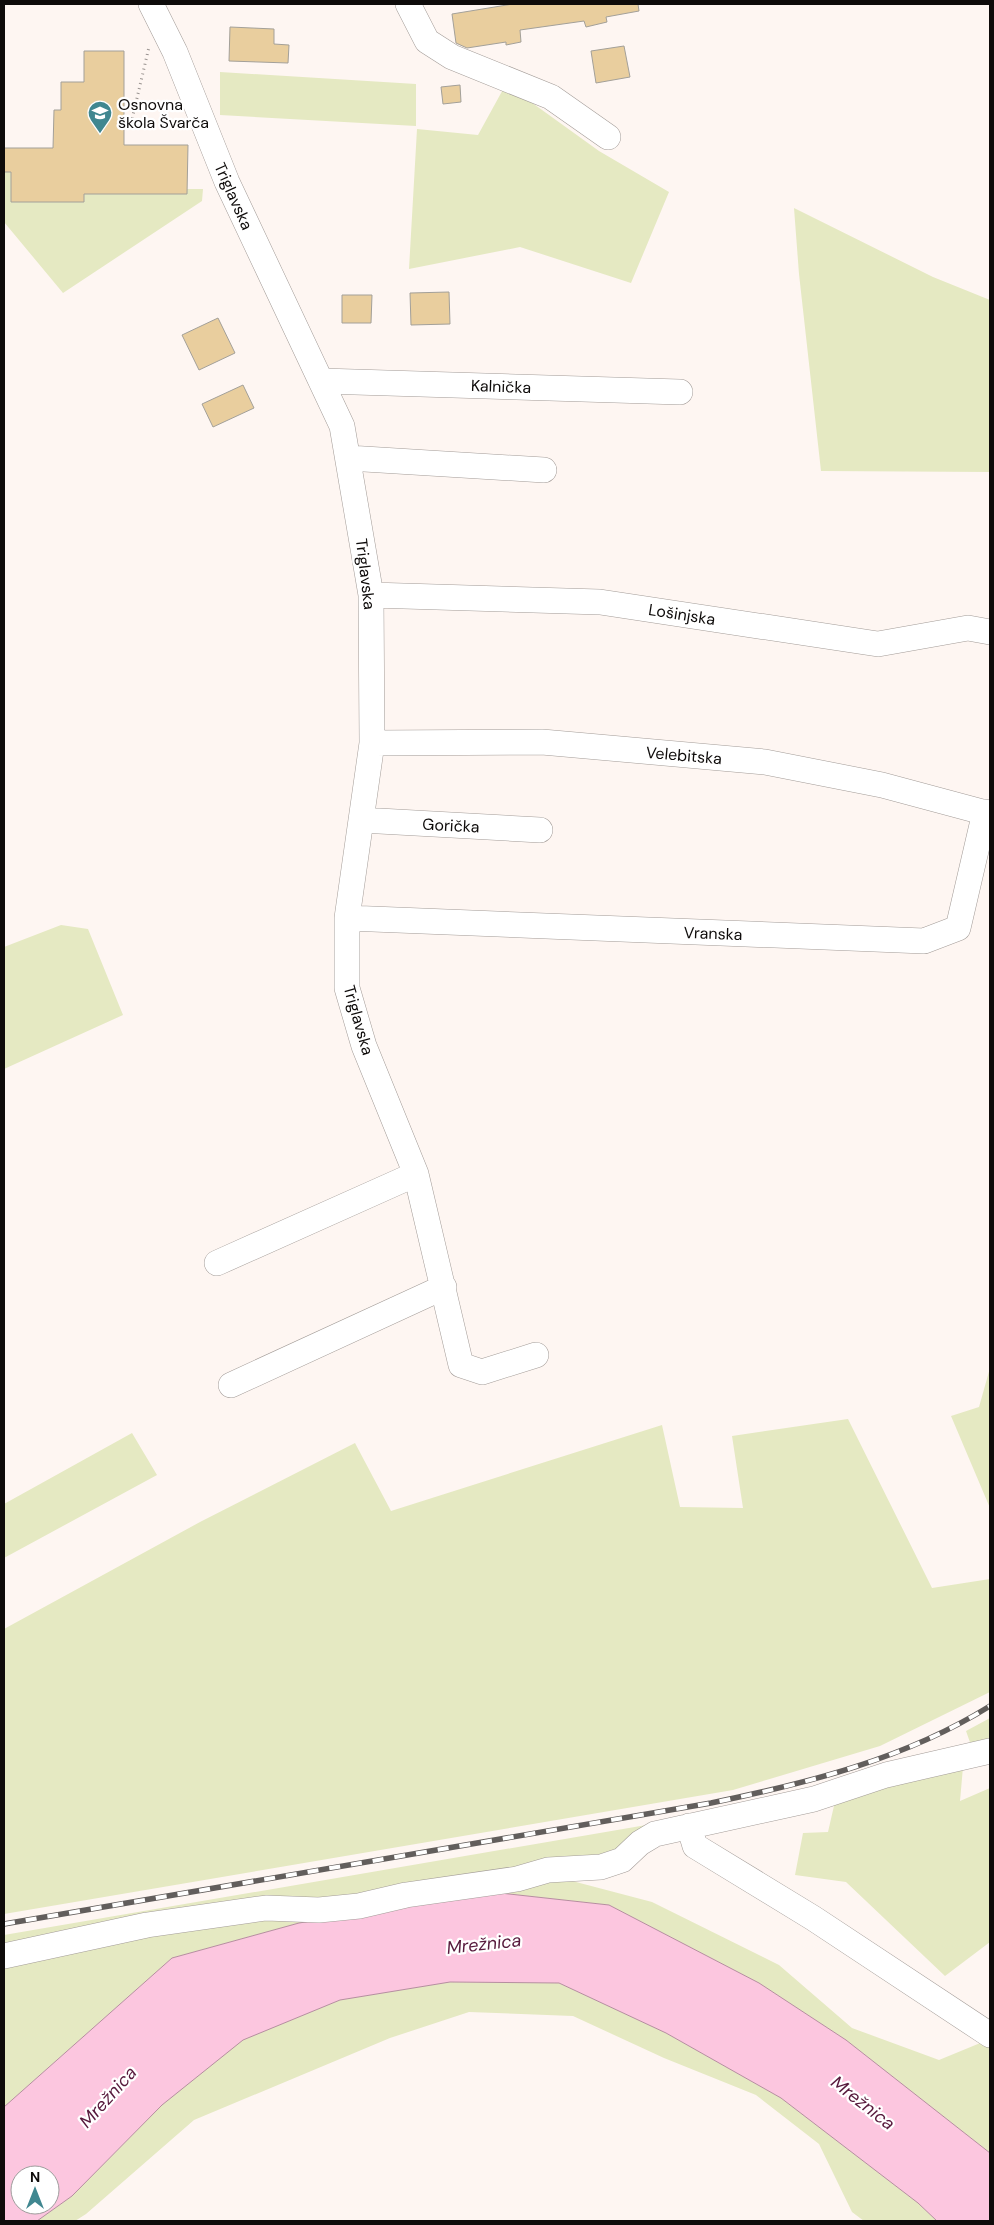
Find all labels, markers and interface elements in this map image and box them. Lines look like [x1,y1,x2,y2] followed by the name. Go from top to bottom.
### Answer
[118,94,209,133] place label: Osnovna škola Švarča
[87,100,113,134] school or university icon: Osnovna škola Švarča
[209,159,258,233] street label: Triglavska
[471,375,531,398] street label: Kalnička
[351,537,380,611] street label: Triglavska
[647,599,717,630] street label: Lošinjska
[645,742,723,769] street label: Velebitska
[422,814,480,837] street label: Gorička
[683,922,743,945] street label: Vranska
[339,983,378,1057] street label: Triglavska
[445,1928,523,1960] water label: Mrežnica
[74,2061,142,2133] water label: Mrežnica
[826,2070,900,2136] water label: Mrežnica
[10,2165,60,2215] north arrow
[30,2168,40,2186] text: N

